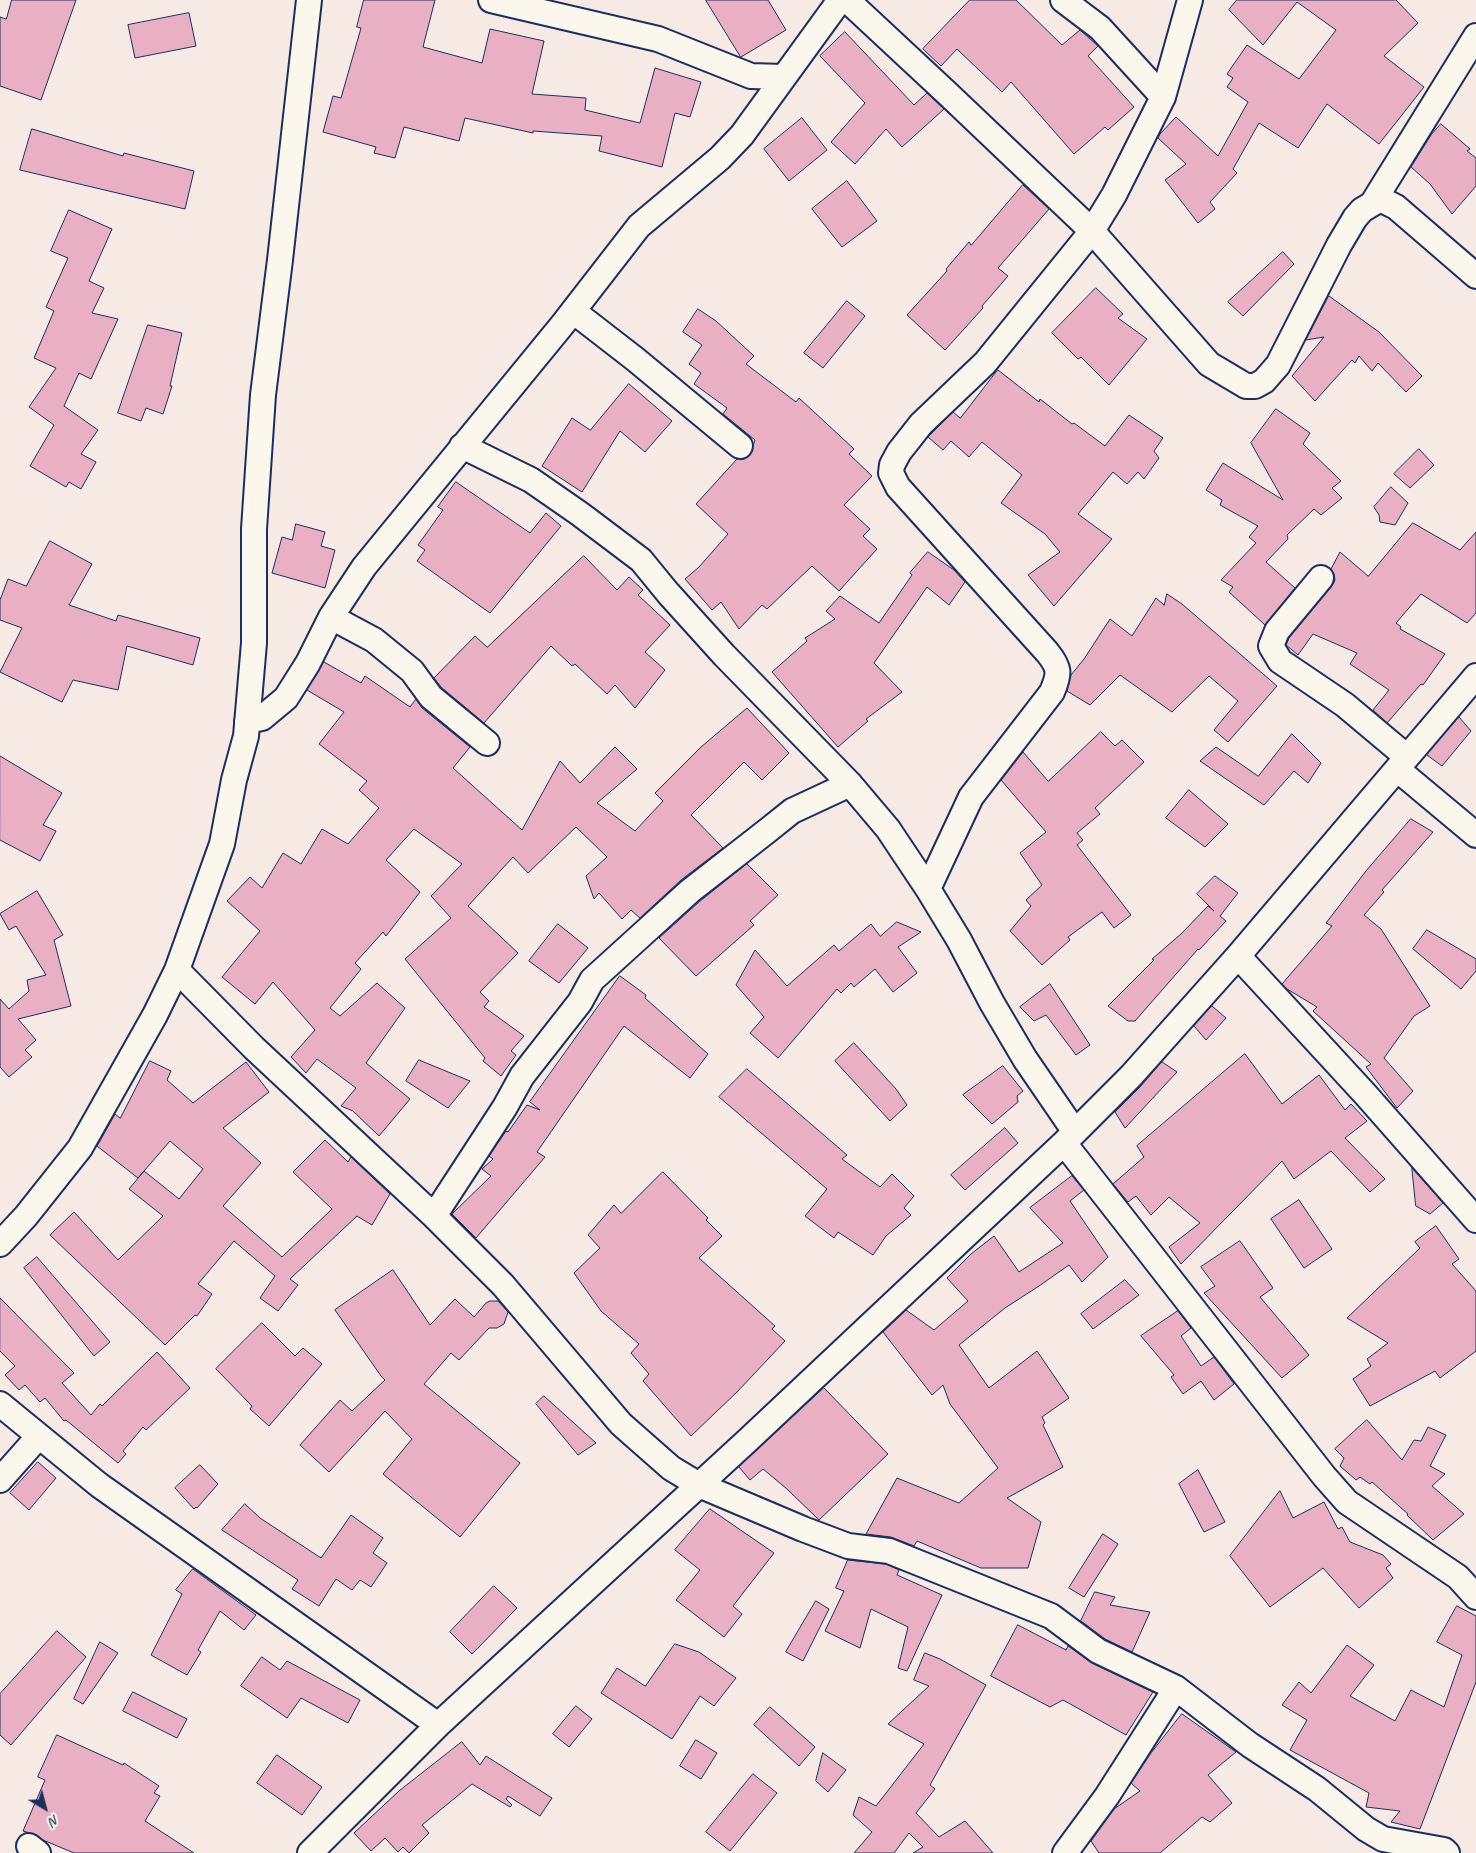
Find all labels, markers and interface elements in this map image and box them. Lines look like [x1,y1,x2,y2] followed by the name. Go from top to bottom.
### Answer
[20,1783,70,1833] north arrow
[46,1811,63,1830] text: N

